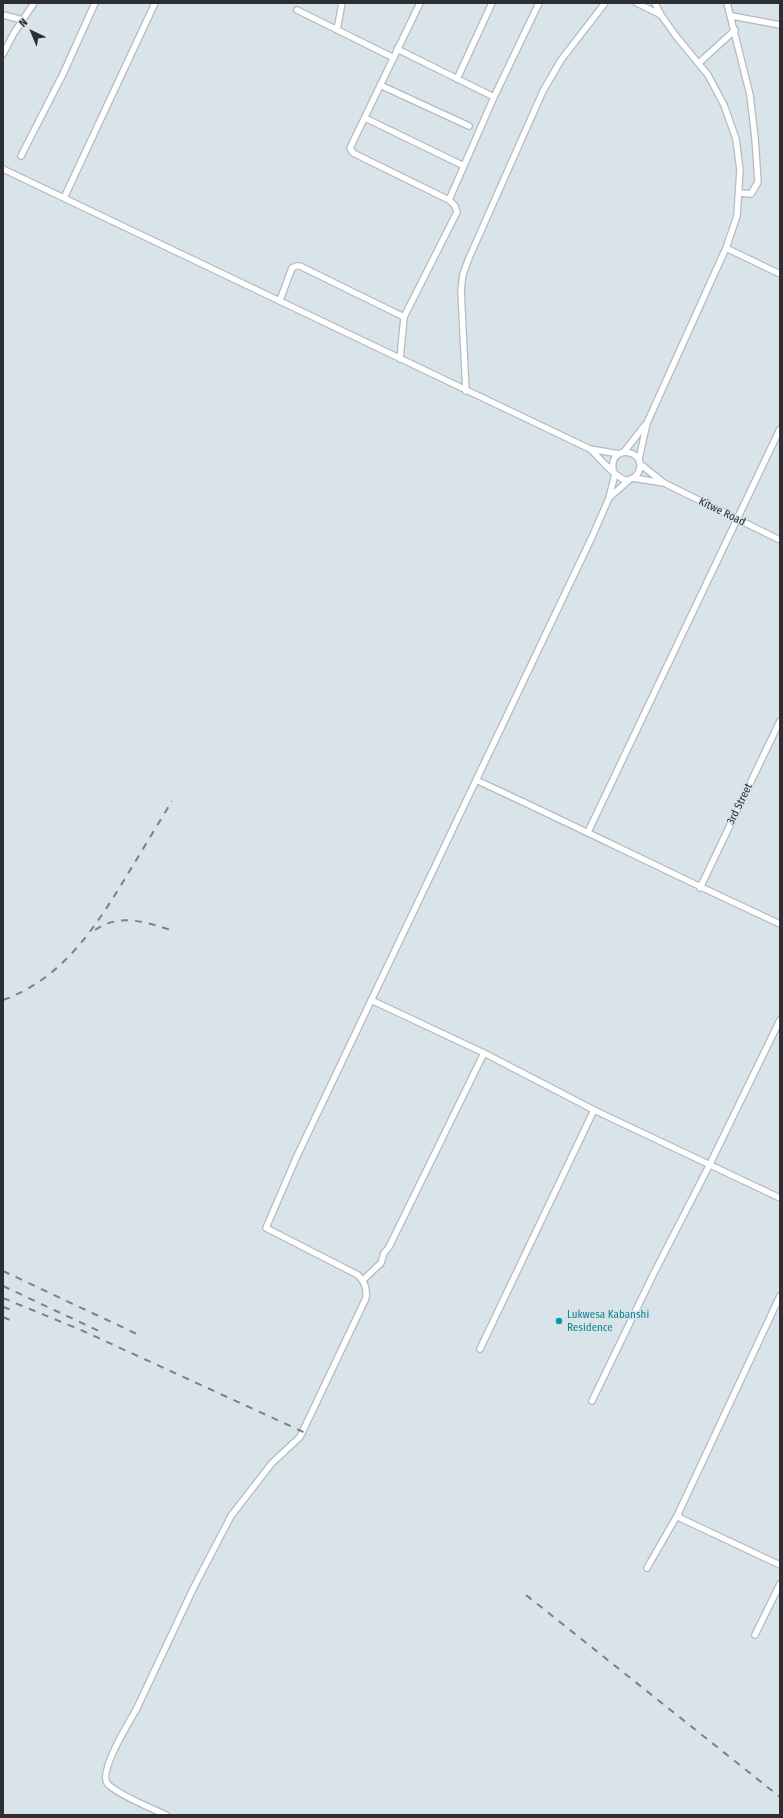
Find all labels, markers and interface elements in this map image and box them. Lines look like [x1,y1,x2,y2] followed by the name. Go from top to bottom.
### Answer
[12,12,52,52] north arrow
[16,16,30,30] text: N
[697,495,747,529] street label: Kitwe Road
[724,781,756,827] street label: 3rd Street
[567,1308,649,1334] place label: Lukwesa Kabanshi Residence
[554,1316,564,1326] marker: Lukwesa Kabanshi Residence

